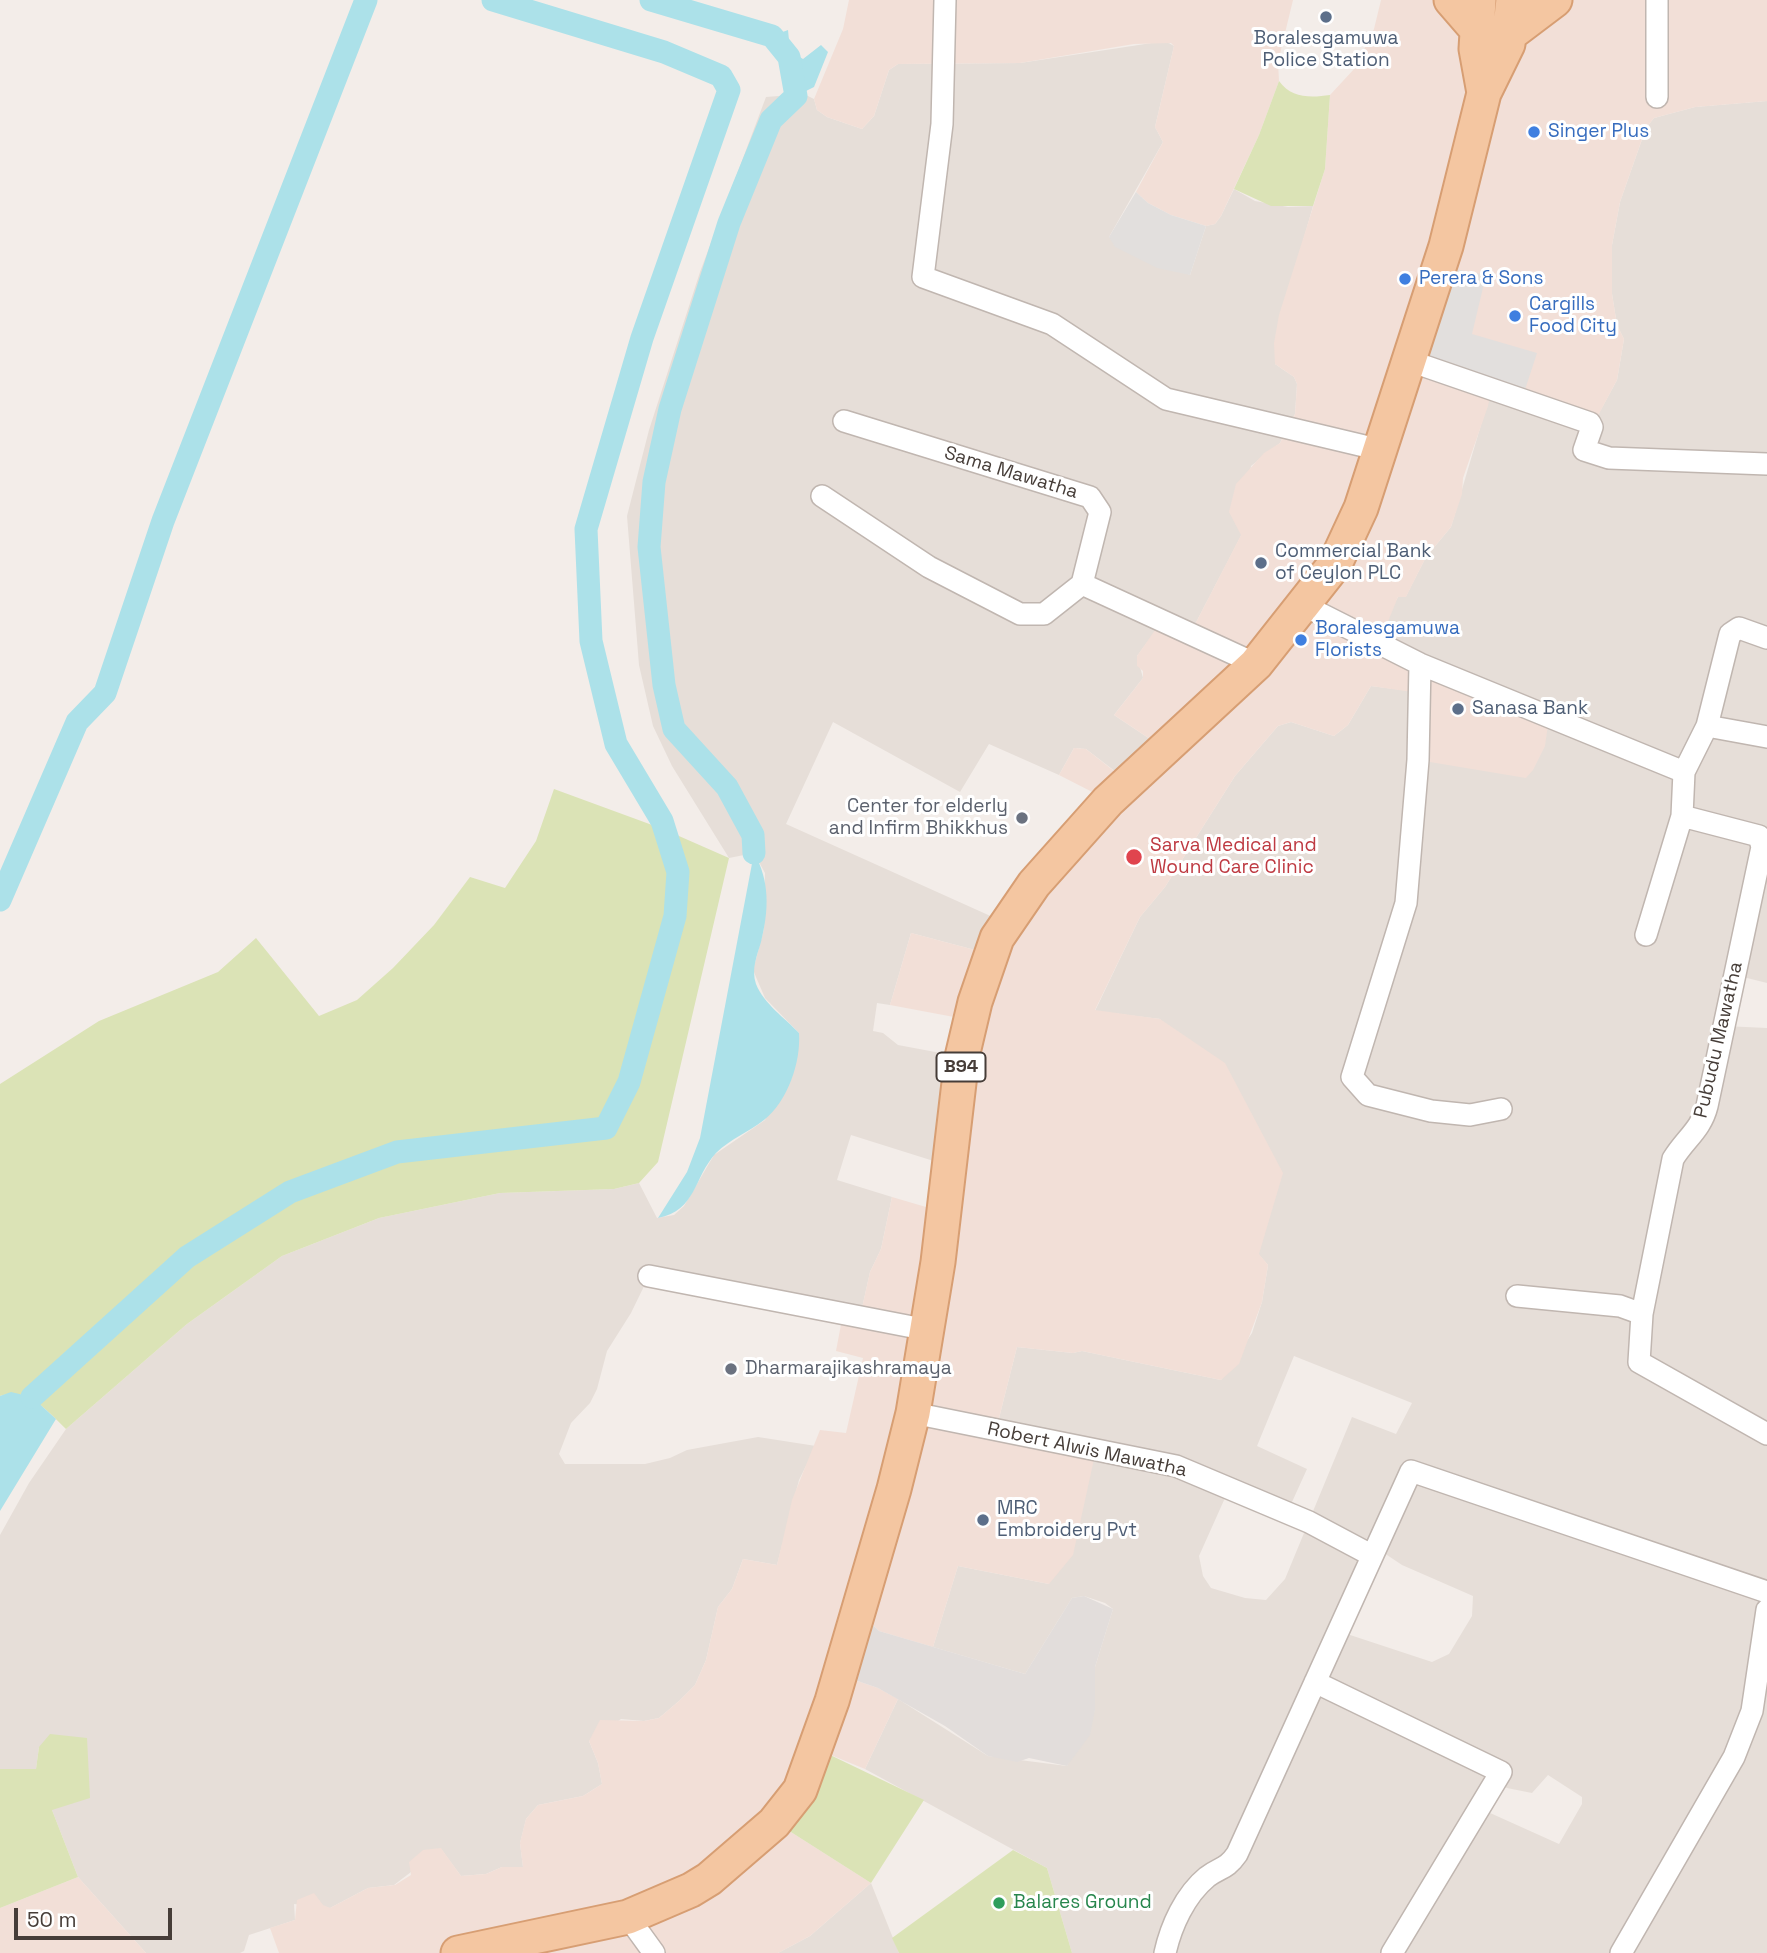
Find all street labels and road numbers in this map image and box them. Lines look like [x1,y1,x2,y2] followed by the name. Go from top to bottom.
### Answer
[941,442,1081,504] street label: Sama Mawatha
[1690,960,1748,1120] street label: Pubudu Mawatha
[936,1052,986,1082] road number: B94
[985,1418,1189,1482] street label: Robert Alwis Mawatha

